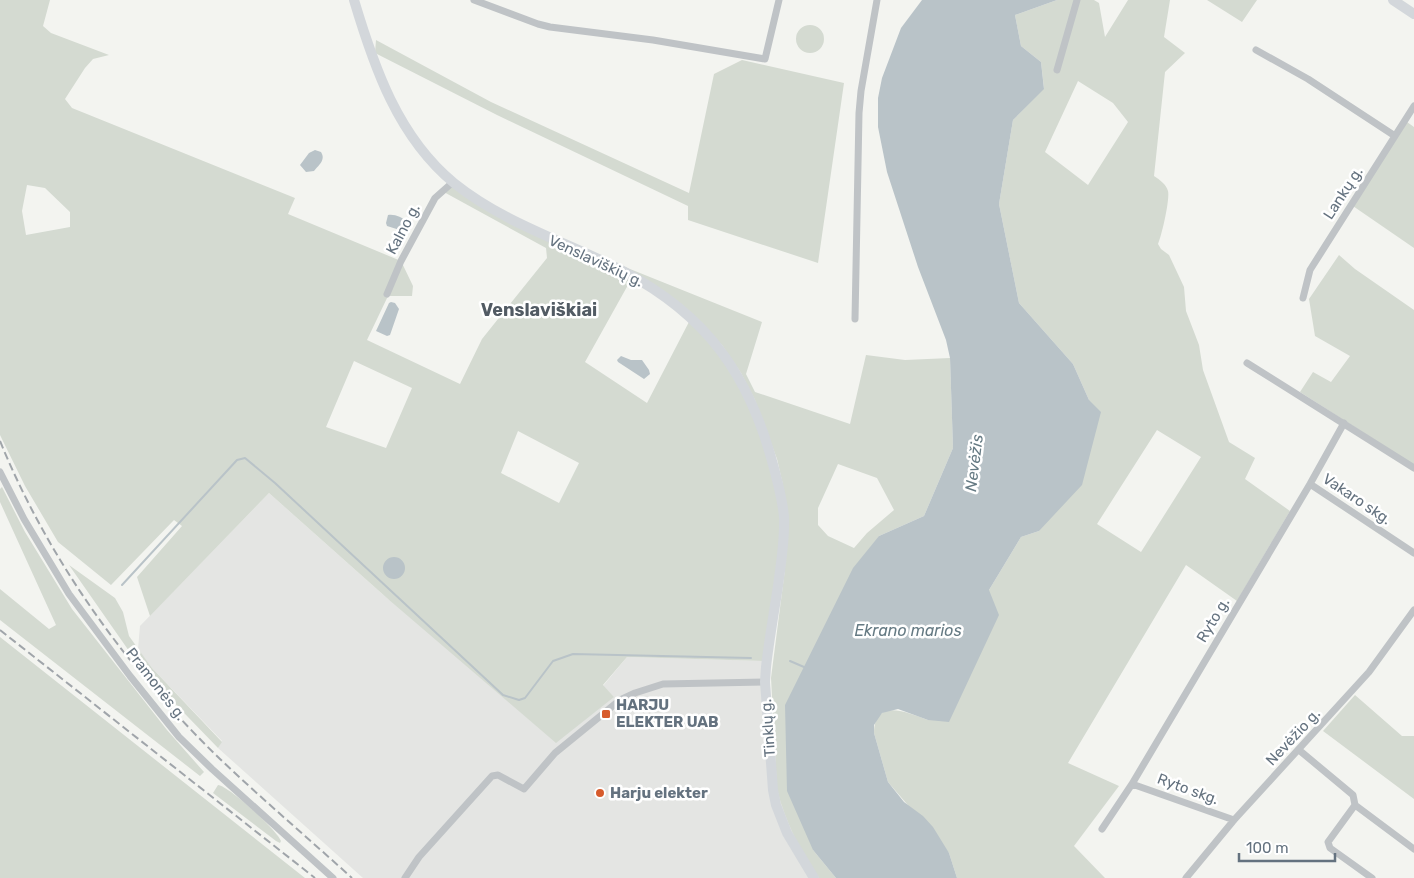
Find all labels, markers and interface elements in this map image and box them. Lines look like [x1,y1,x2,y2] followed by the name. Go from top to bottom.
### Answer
[1319,163,1367,223] street label: Lankų g.
[382,201,424,257] street label: Kalno g.
[546,231,646,291] street label: Venslaviškių g.
[481,299,597,321] district label: Venslaviškiai
[961,433,987,493] water label: Nevėžis
[1319,470,1395,528] street label: Vakaro skg.
[1193,594,1233,646] street label: Ryto g.
[854,621,962,640] water label: Ekrano marios
[122,644,190,724] street label: Pramonės g.
[616,696,719,731] place label: HARJU ELEKTER UAB
[757,698,779,758] street label: Tinklų g.
[1262,705,1324,769] street label: Nevėžio g.
[600,708,612,720] marker: HARJU ELEKTER UAB
[1155,770,1221,808] street label: Ryto skg.
[610,784,708,802] place label: Harju elekter
[594,787,606,799] marker: Harju elekter
[1239,830,1335,862] scale bar
[1246,839,1288,857] text: 100 m

